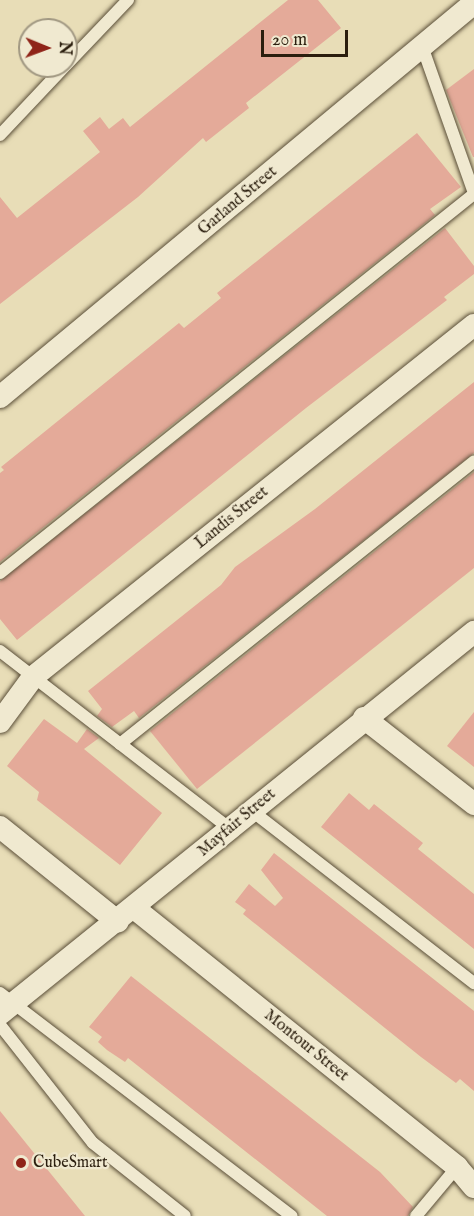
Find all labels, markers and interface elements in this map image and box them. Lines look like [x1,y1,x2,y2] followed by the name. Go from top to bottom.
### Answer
[18,18,78,78] north arrow
[264,18,351,56] scale bar
[272,29,307,52] text: 20 m
[54,41,74,55] text: N
[195,162,281,240] street label: Garland Street
[192,483,272,553] street label: Landis Street
[194,785,280,861] street label: Mayfair Street
[260,1006,352,1086] street label: Montour Street
[33,1153,107,1173] place label: CubeSmart
[14,1156,28,1170] marker: CubeSmart

